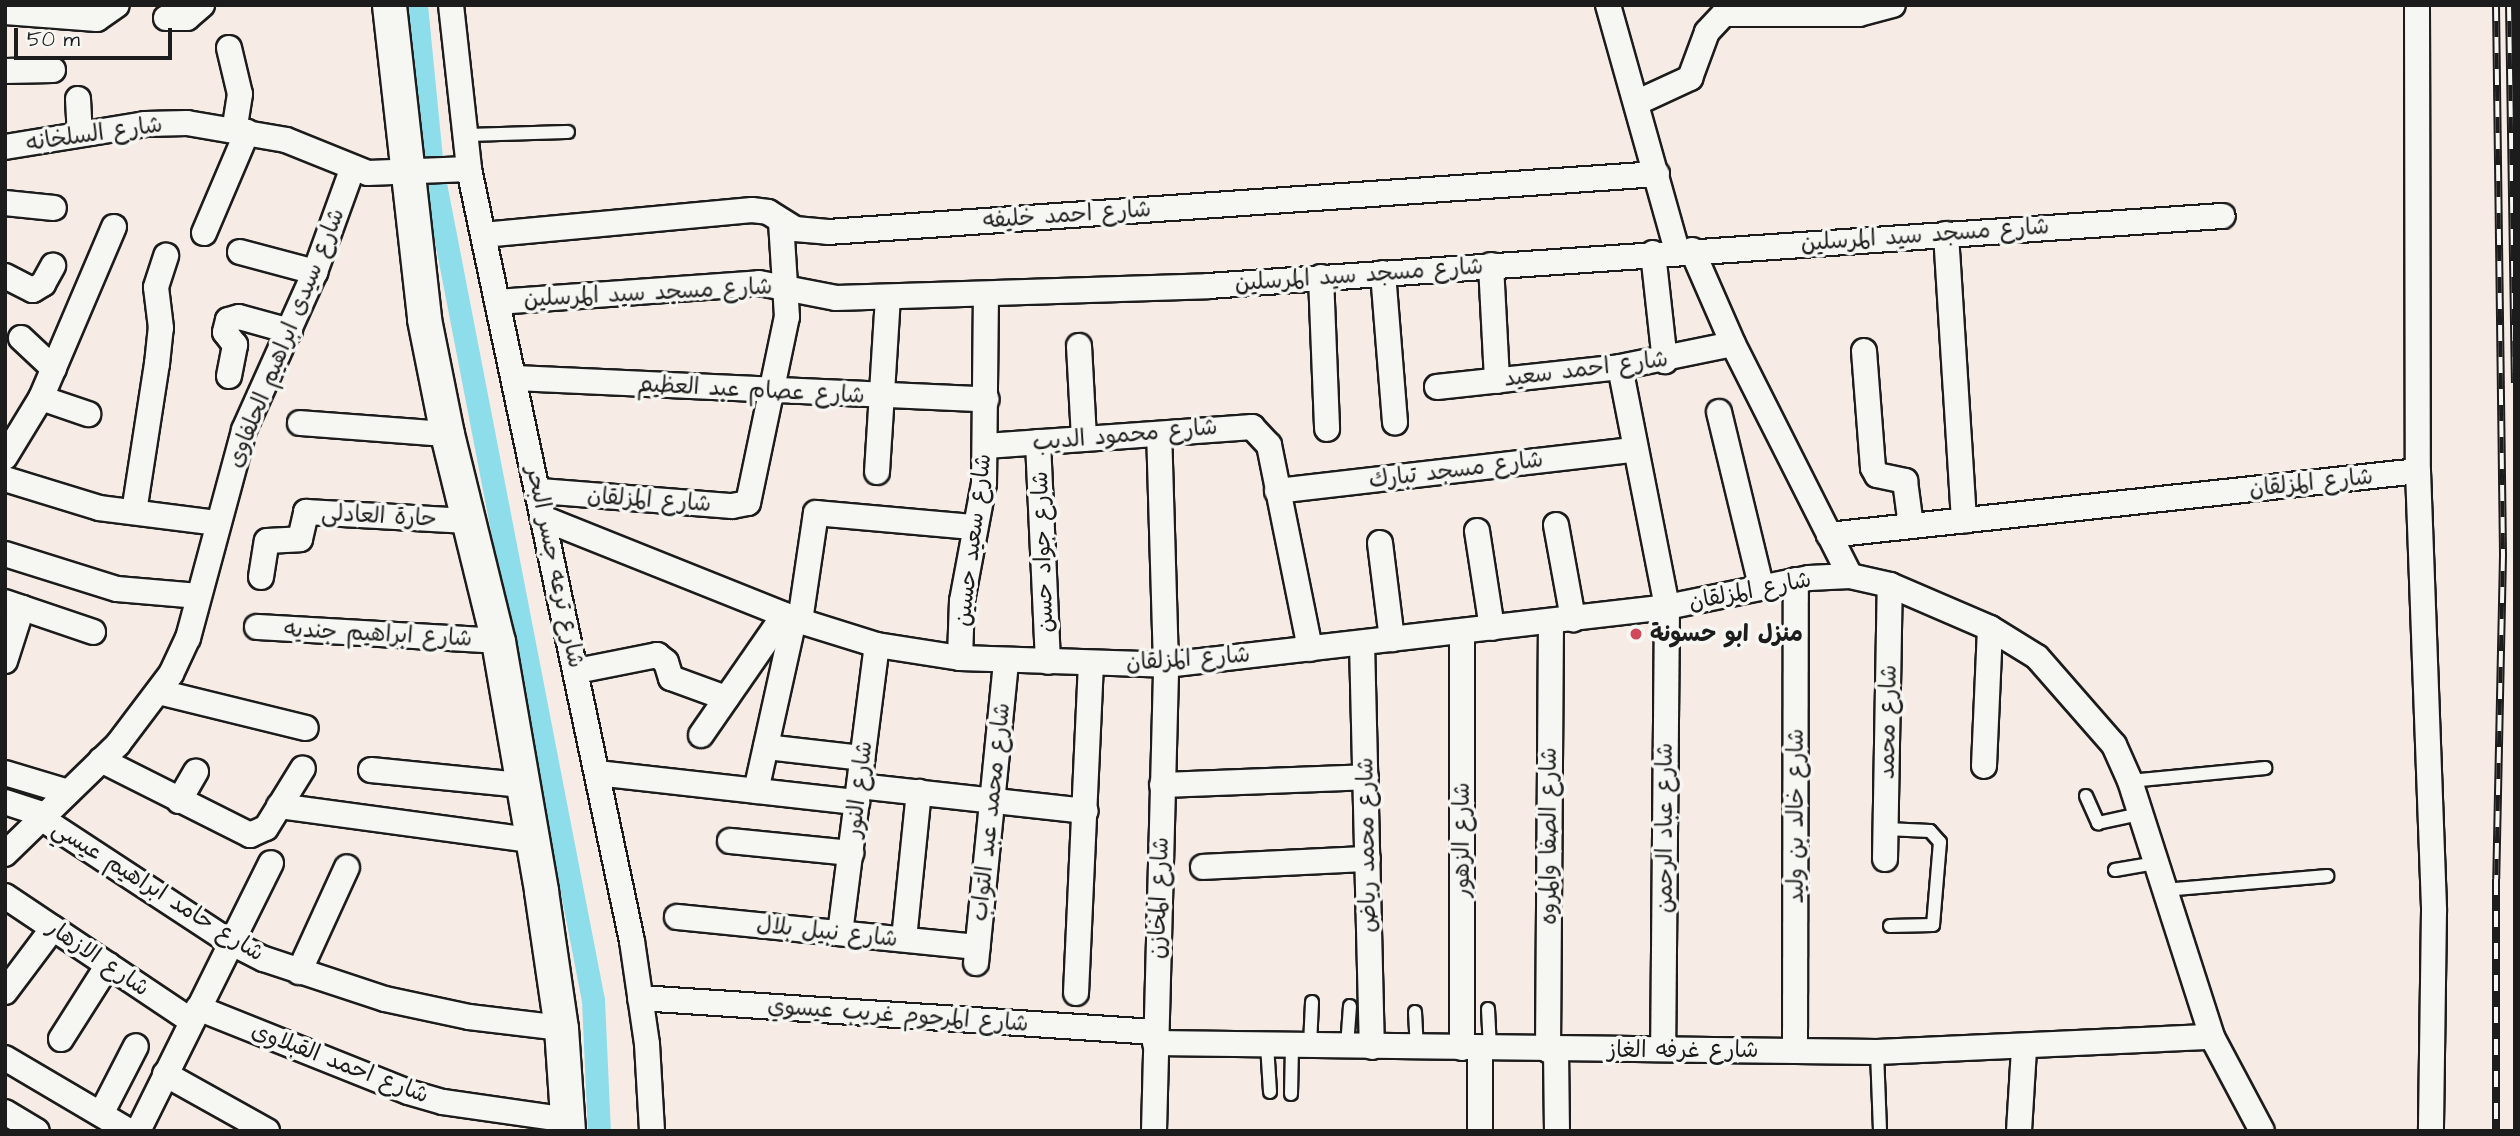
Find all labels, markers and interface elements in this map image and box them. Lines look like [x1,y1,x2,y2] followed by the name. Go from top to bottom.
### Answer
[18,14,175,58] scale bar
[27,25,80,54] text: 50 m
[24,111,164,157] street label: شارع السلخانه
[982,195,1152,235] street label: شارع احمد خليفه
[221,204,351,472] street label: شارع سيدى ابراهيم الحلفاوى
[1800,213,2050,257] street label: شارع مسجد سيد المرسلين
[1234,253,1484,297] street label: شارع مسجد سيد المرسلين
[523,273,773,313] street label: شارع مسجد سيد المرسلين
[1502,345,1670,393] street label: شارع احمد سعيد
[636,370,866,410] street label: شارع عصام عبد العظيم
[1031,413,1219,457] street label: شارع محمود الديب
[1367,446,1545,494] street label: شارع مسجد تبارك
[949,452,997,628] street label: شارع سعيد حسين
[2248,463,2374,503] street label: شارع المزلقان
[520,464,590,670] street label: شارع ترعه جسر البحر
[1026,471,1060,633] street label: شارع جواد حسن
[586,482,712,518] street label: شارع المزلقان
[321,499,437,533] street label: حارة العادلى
[1686,566,1814,616] street label: شارع المزلقان
[283,615,473,653] street label: شارع ابراهيم جنديه
[1650,620,1803,648] place label: منزل ابو حسونة
[1628,626,1644,642] marker: منزل ابو حسونة
[1125,641,1251,677] street label: شارع المزلقان
[1873,665,1903,779] street label: شارع محمد
[966,701,1016,923] street label: شارع محمد عبد التواب
[1782,728,1810,904] street label: شارع خالد بن وليد
[839,739,879,839] street label: شارع النور
[1651,743,1679,913] street label: شارع عباد الرحمن
[1535,747,1563,925] street label: شارع الصفا والمروه
[1352,757,1382,933] street label: شارع محمد رياض
[1448,782,1476,898] street label: شارع الزهور
[47,815,269,967] street label: شارع حامد ابراهيم عيسي
[1143,837,1175,959] street label: شارع المخازن
[755,911,899,953] street label: شارع نبيل بلال
[41,914,155,1002] street label: شارع الازهار
[767,992,1029,1038] street label: شارع المرحوم غريب عيسوي
[247,1016,433,1110] street label: شارع احمد القبلاوى
[1607,1036,1759,1064] street label: شارع غرفه الغاز

